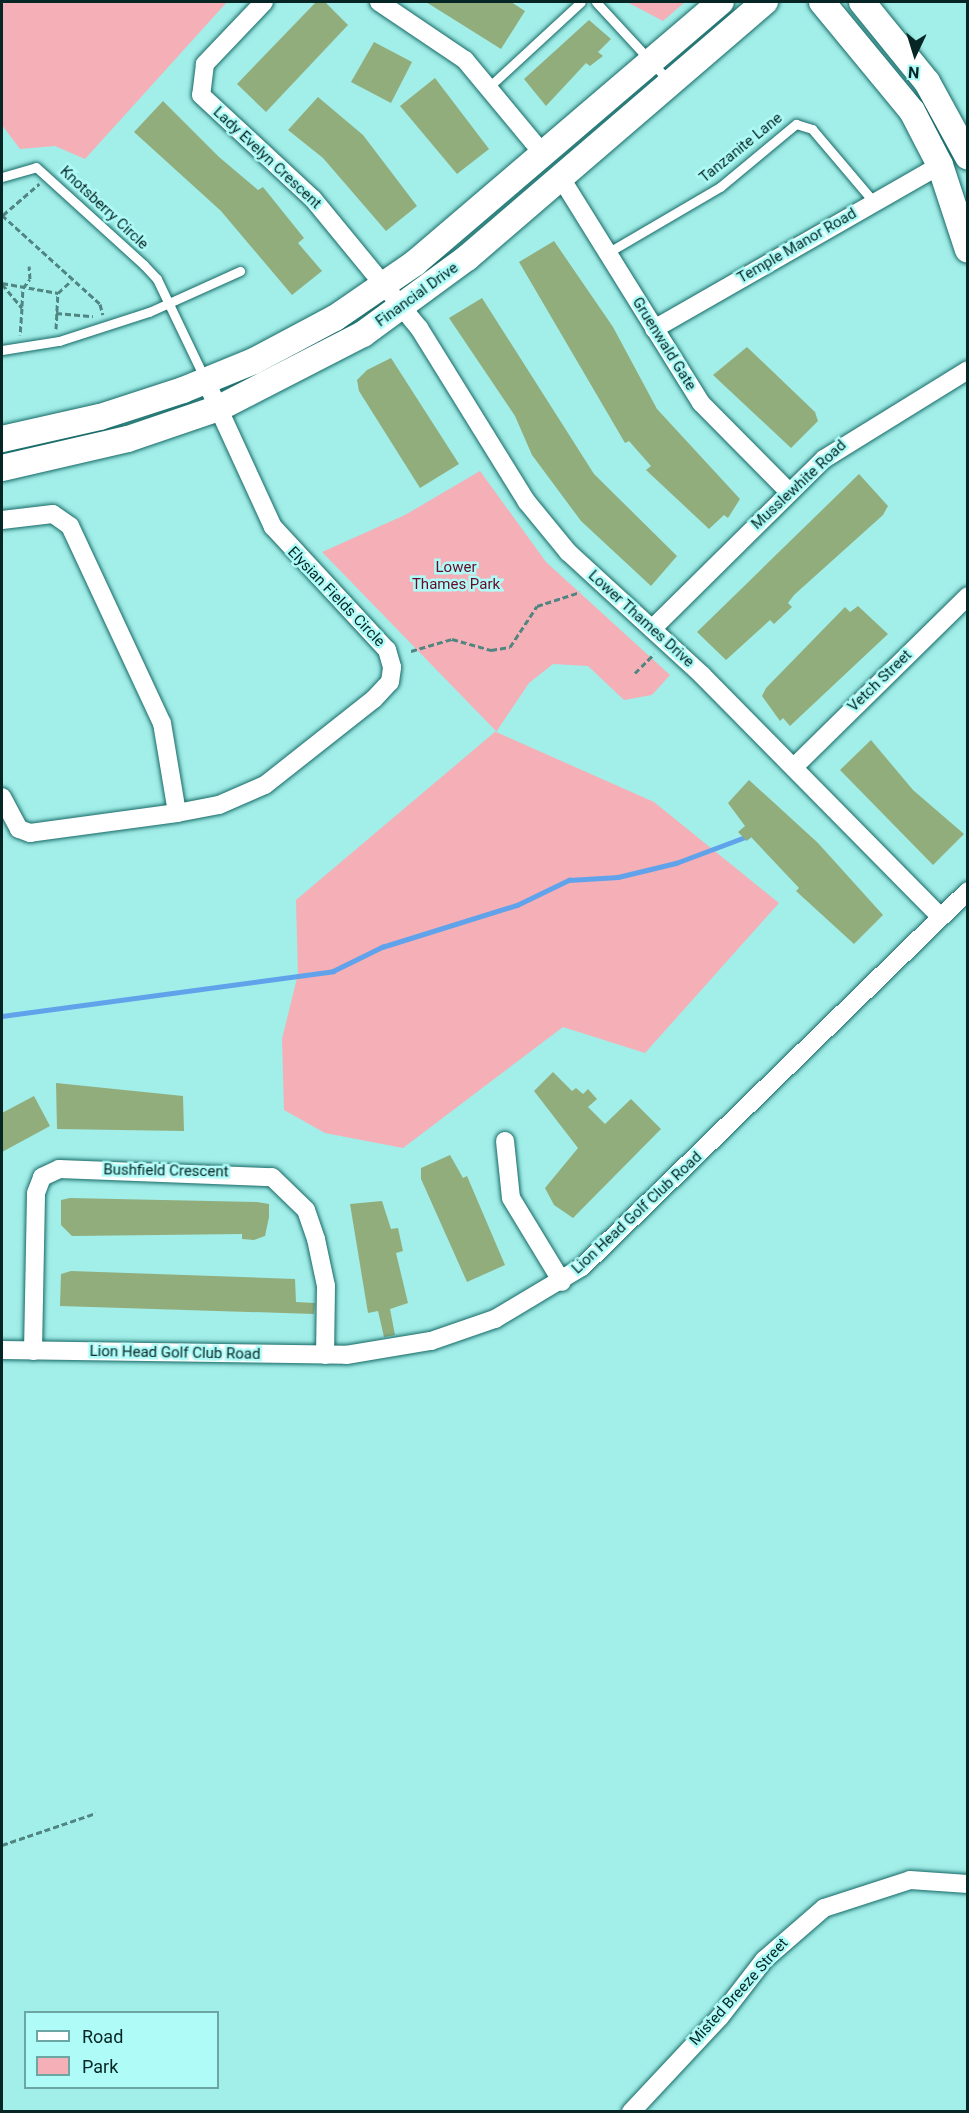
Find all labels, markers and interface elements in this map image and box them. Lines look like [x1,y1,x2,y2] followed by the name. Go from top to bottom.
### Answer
[885,24,945,84] north arrow
[907,63,920,82] text: N
[209,103,325,213] street label: Lady Evelyn Crescent
[696,109,786,187] street label: Tanzanite Lane
[56,163,152,253] street label: Knotsberry Circle
[734,205,860,287] street label: Temple Manor Road
[372,259,462,331] street label: Financial Drive
[628,294,700,394] street label: Gruenwald Gate
[748,437,850,533] street label: Musslewhite Road
[284,543,388,651] street label: Elysian Fields Circle
[412,558,500,593] park label: Lower Thames Park
[584,567,698,671] street label: Lower Thames Drive
[844,646,916,716] street label: Vetch Street
[568,1148,706,1278] street label: Lion Head Golf Club Road
[103,1161,229,1181] street label: Bushfield Crescent
[89,1343,261,1363] street label: Lion Head Golf Club Road
[686,1935,792,2049] street label: Misted Breeze Street
[24,2011,219,2089] legend
[82,2026,123,2047] text: Road
[82,2056,118,2077] text: Park

